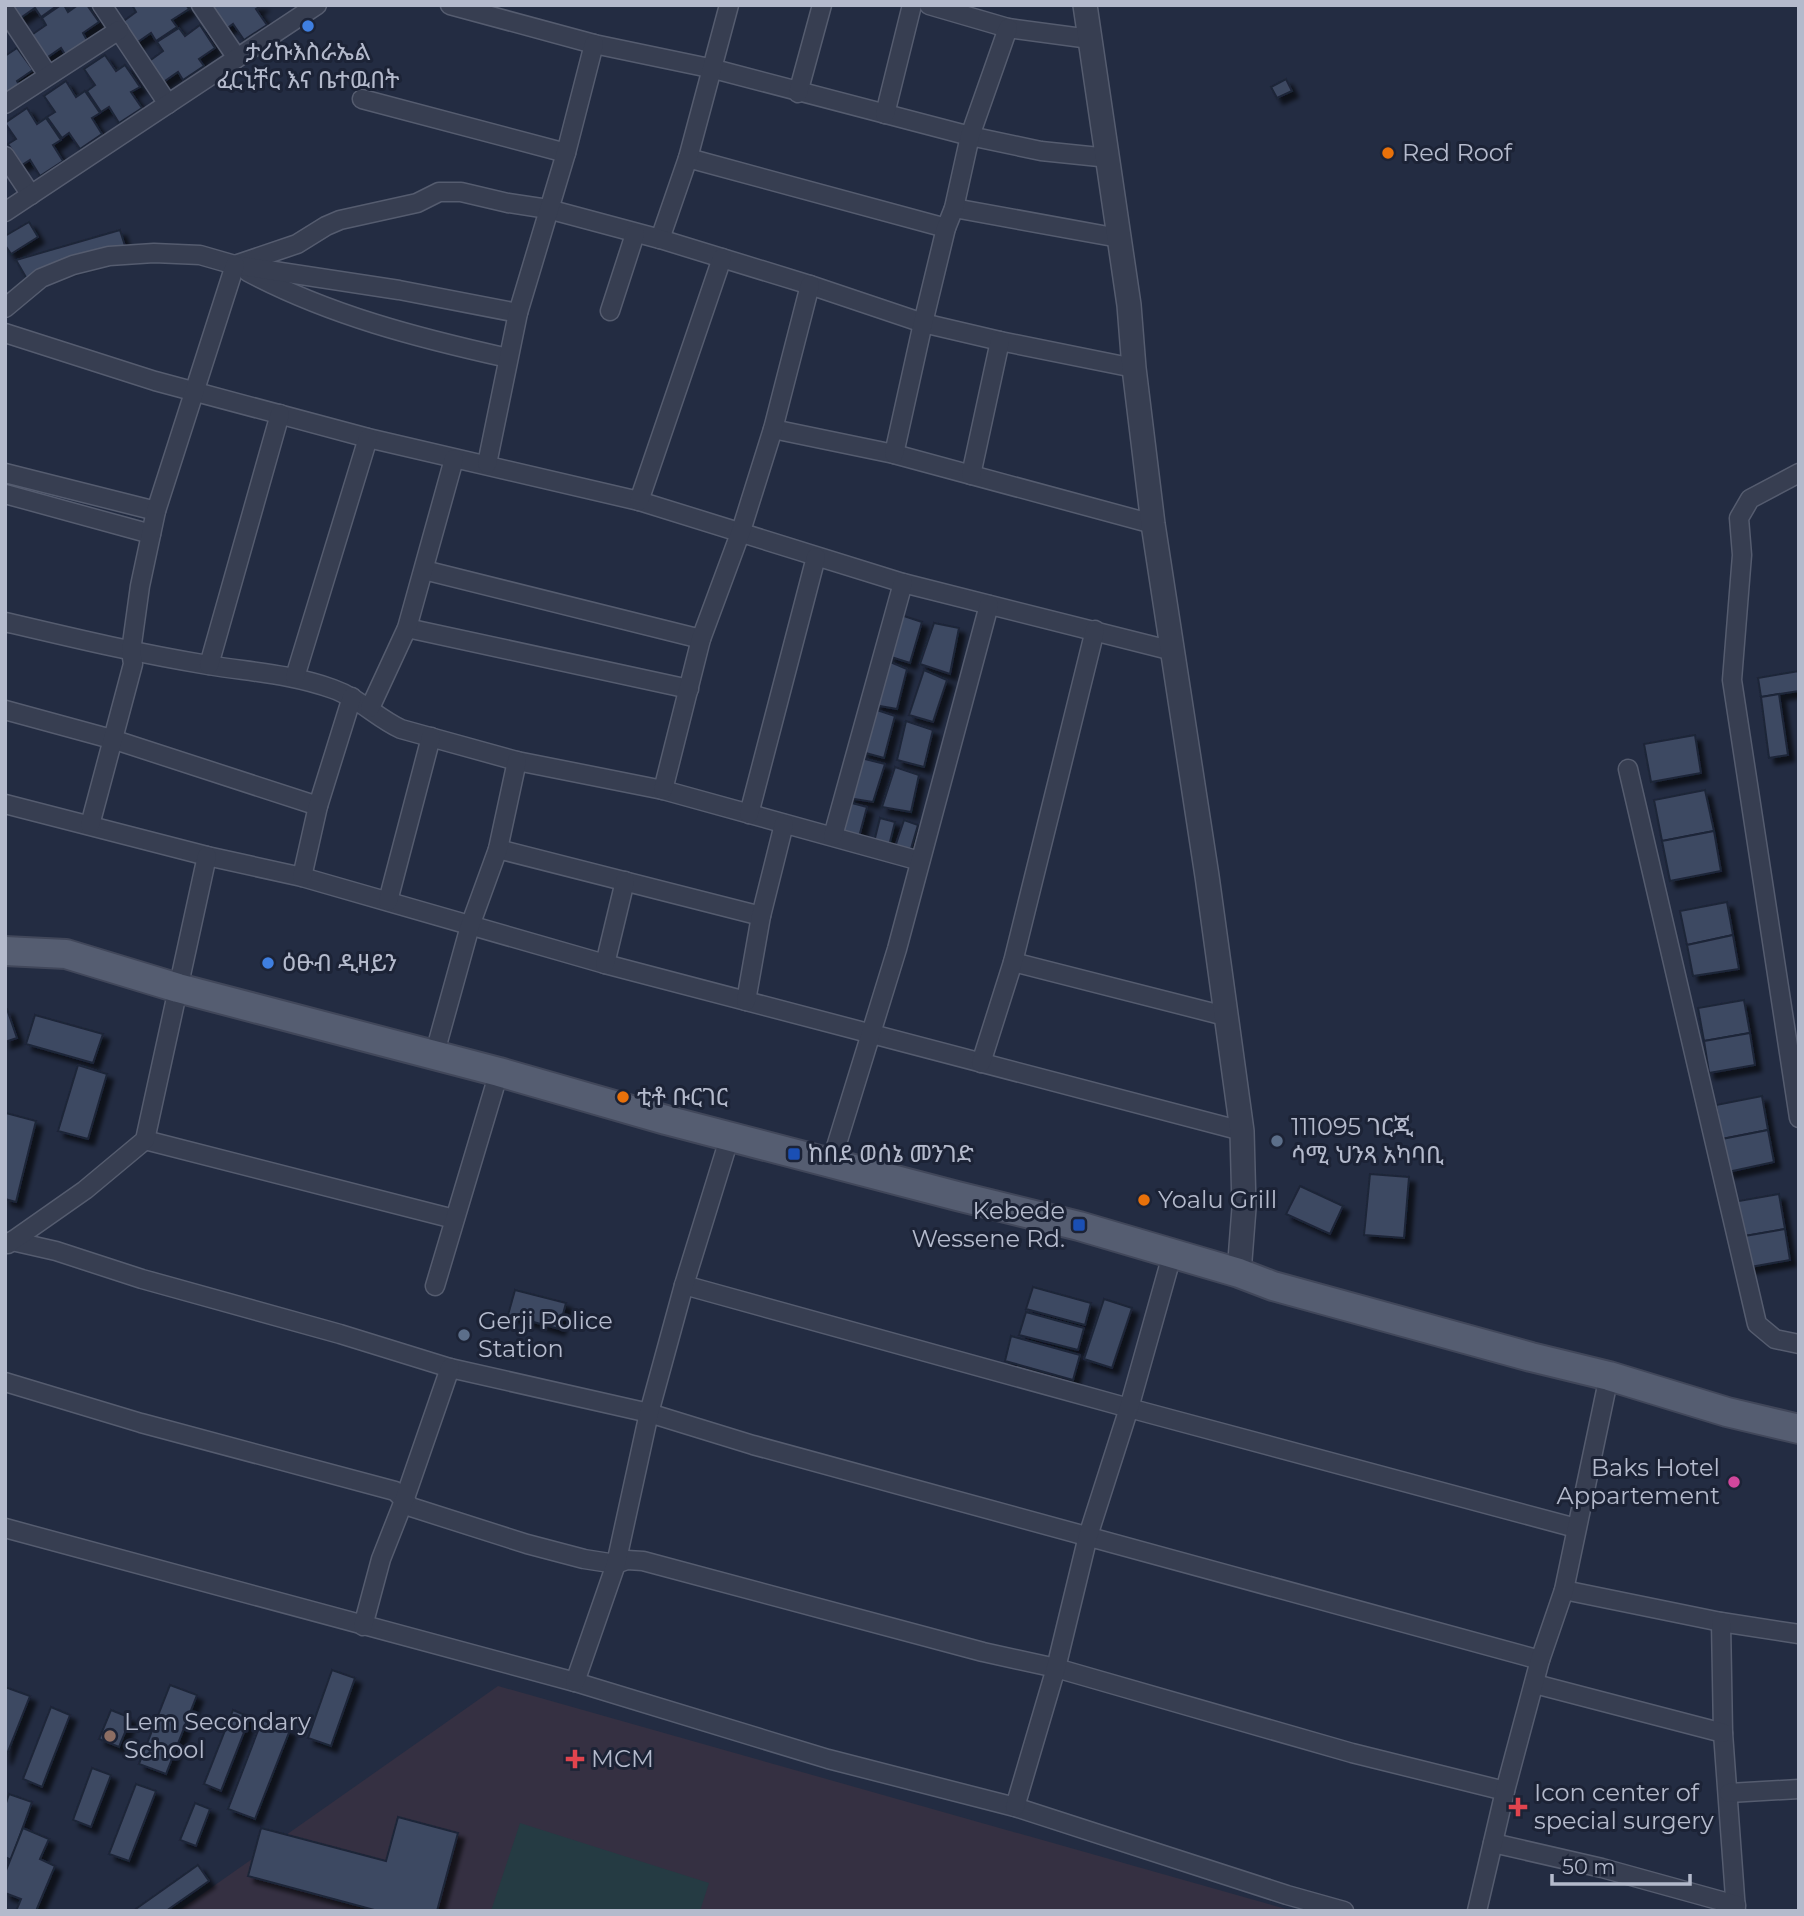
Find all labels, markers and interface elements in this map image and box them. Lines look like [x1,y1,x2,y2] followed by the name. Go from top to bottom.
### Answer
[300,18,316,34] marker: ታሪኩእስራኤል ፈርኒቸር እና ቤተዉበት
[217,37,400,94] place label: ታሪኩእስራኤል ፈርኒቸር እና ቤተዉበት
[1402,138,1513,167] place label: Red Roof
[1380,145,1396,161] marker: Red Roof
[282,948,397,977] place label: ዕፁብ ዲዛይን
[260,955,276,971] marker: ዕፁብ ዲዛይን
[637,1082,728,1111] place label: ቲቶ ቡርገር
[615,1089,631,1105] marker: ቲቶ ቡርገር
[1291,1112,1444,1169] place label: 111095 ገርጂ ሳሚ ህንጻ አካባቢ
[1269,1133,1285,1149] marker: 111095 ገርጂ ሳሚ ህንጻ አካባቢ
[808,1139,974,1168] place label: ከበደ ወሰኔ መንገድ
[786,1146,802,1162] marker: ከበደ ወሰኔ መንገድ
[1158,1185,1277,1214] place label: Yoalu Grill
[1136,1192,1152,1208] marker: Yoalu Grill
[912,1196,1065,1253] place label: Kebede Wessene Rd.
[1071,1217,1087,1233] marker: Kebede Wessene Rd.
[478,1306,613,1363] place label: Gerji Police Station
[456,1327,472,1343] marker: Gerji Police Station
[1556,1453,1720,1510] place label: Baks Hotel Appartement
[1726,1474,1742,1490] marker: Baks Hotel Appartement
[124,1707,311,1764] place label: Lem Secondary School
[102,1728,118,1744] marker: Lem Secondary School
[591,1744,654,1773] place label: MCM
[565,1749,585,1769] marker: MCM
[1534,1778,1714,1835] place label: Icon center of special surgery
[1508,1797,1528,1817] marker: Icon center of special surgery
[1552,1842,1690,1886] scale bar
[1562,1854,1616,1879] text: 50 m

